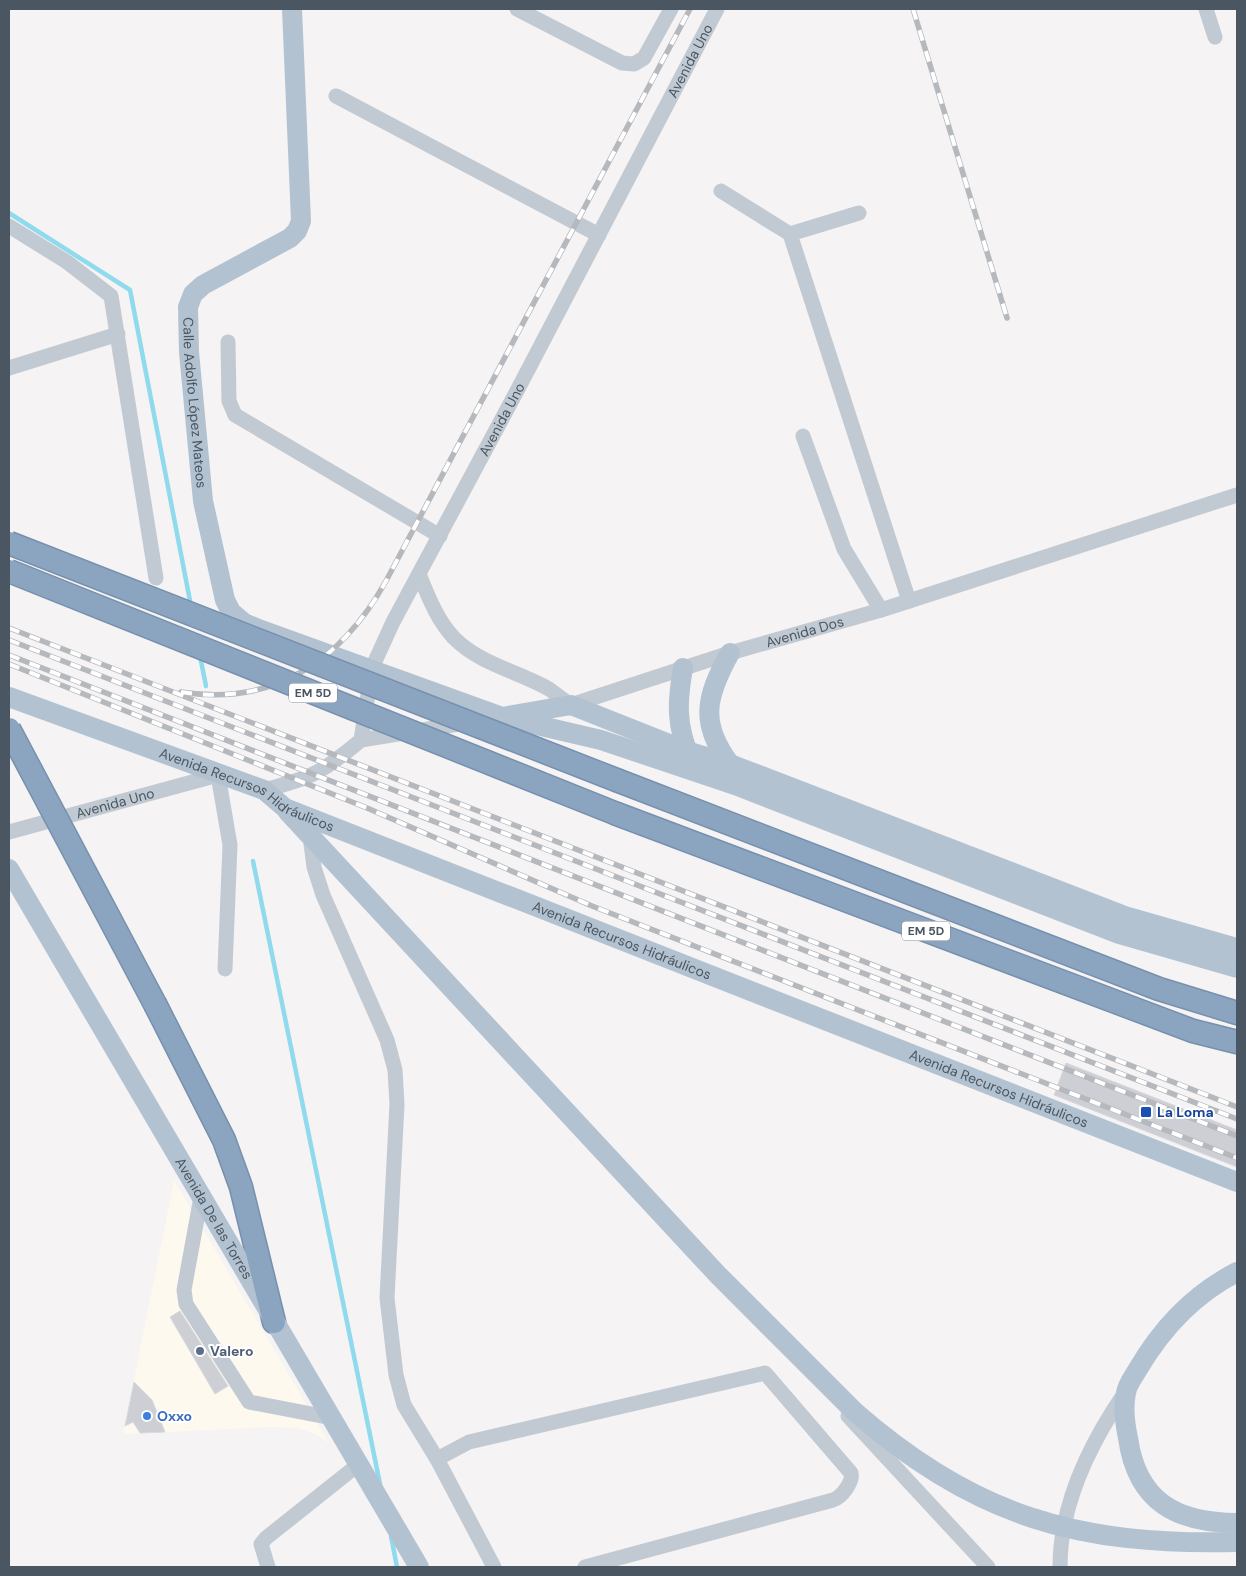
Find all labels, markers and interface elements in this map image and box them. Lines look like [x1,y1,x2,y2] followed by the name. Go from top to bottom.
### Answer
[663,21,717,101] street label: Avenida Uno
[179,317,211,489] street label: Calle Adolfo López Mateos
[475,380,529,459] street label: Avenida Uno
[764,612,846,651] street label: Avenida Dos
[289,684,337,702] road number: EM 5D
[157,744,337,835] street label: Avenida Recursos Hidráulicos
[74,784,156,822] street label: Avenida Uno
[530,897,714,984] street label: Avenida Recursos Hidráulicos
[902,921,950,940] road number: EM 5D
[907,1045,1091,1132] street label: Avenida Recursos Hidráulicos
[1157,1103,1214,1121] place label: La Loma
[1139,1105,1153,1119] marker: La Loma
[171,1154,257,1282] street label: Avenida De las Torres
[210,1342,254,1360] place label: Valero
[194,1345,206,1357] marker: Valero
[157,1407,192,1425] place label: Oxxo
[141,1410,153,1422] marker: Oxxo

